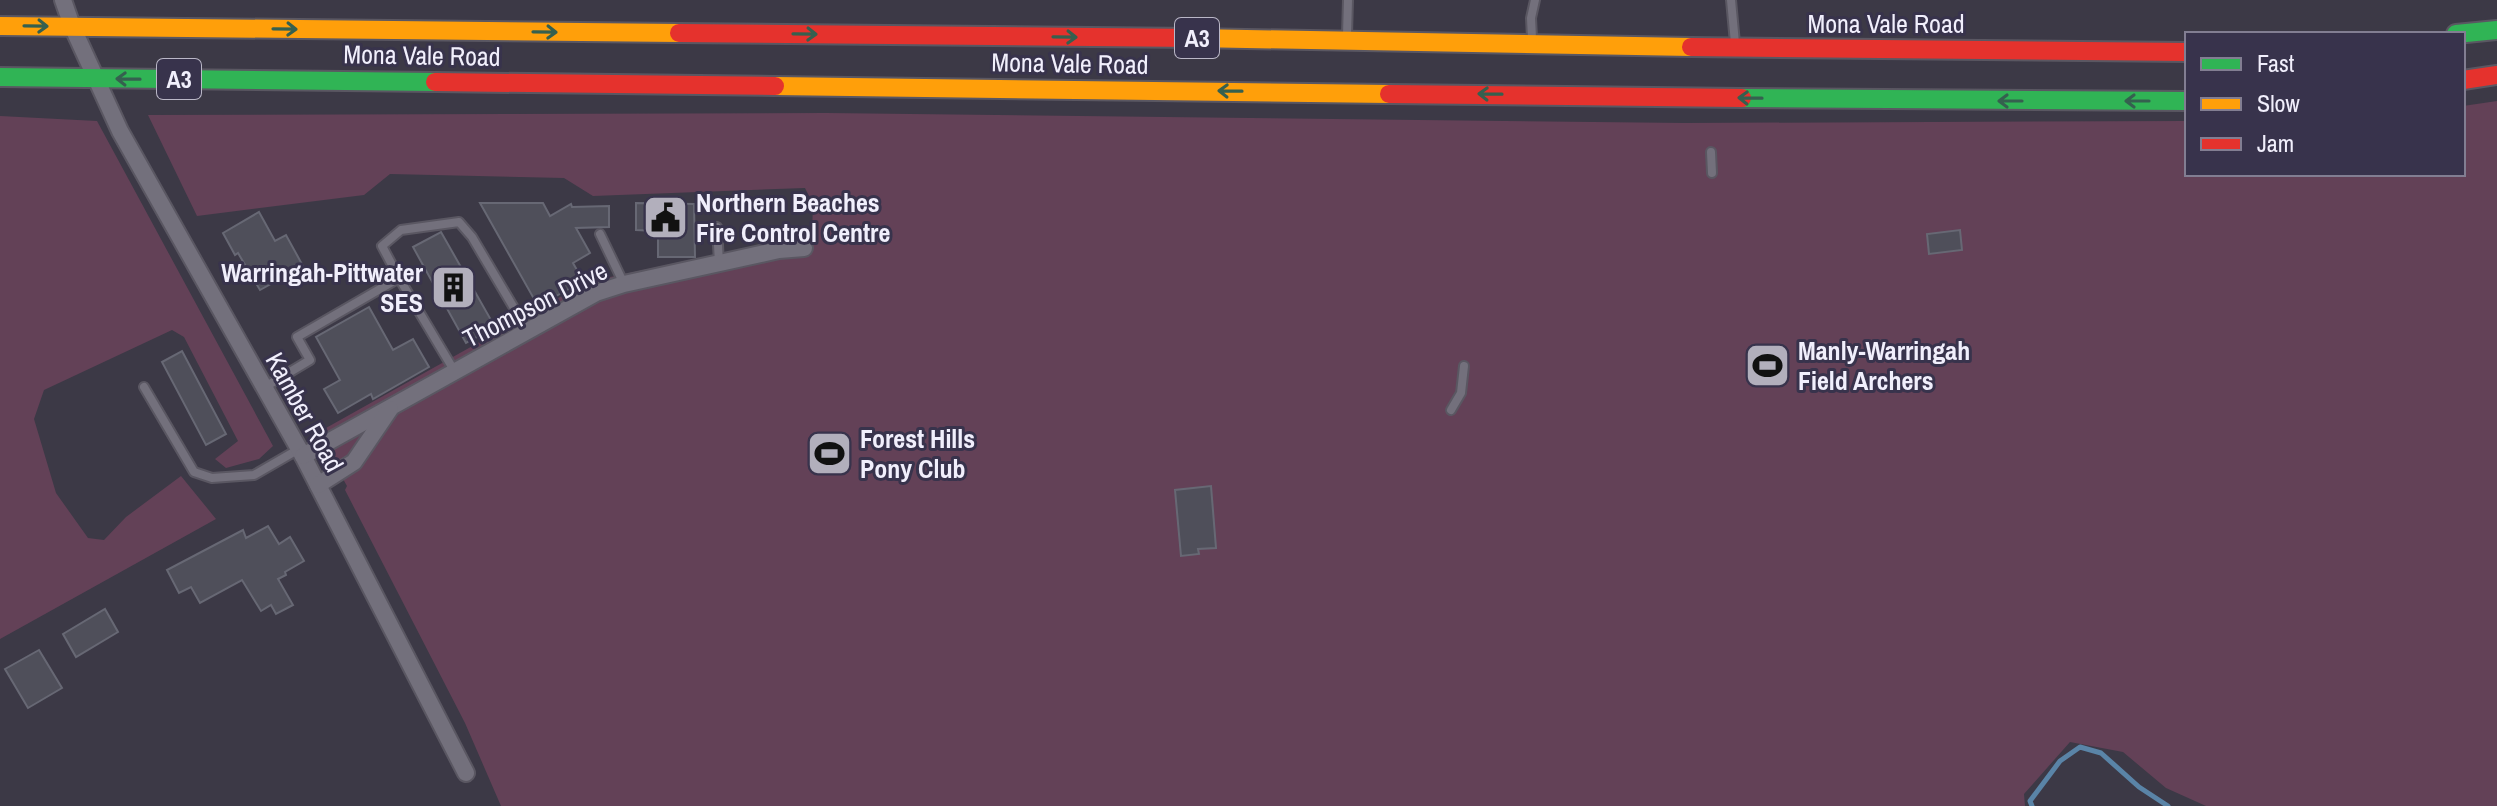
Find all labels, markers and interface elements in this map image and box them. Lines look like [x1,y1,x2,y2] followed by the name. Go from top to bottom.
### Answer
[1807,6,1965,41] street label: Mona Vale Road
[22,18,49,34] one-way arrow
[1175,18,1219,58] road number: A3
[271,21,298,37] one-way arrow
[531,24,558,39] one-way arrow
[791,27,818,42] one-way arrow
[1051,29,1078,45] one-way arrow
[2185,32,2465,176] legend
[343,36,501,74] street label: Mona Vale Road
[991,44,1149,82] street label: Mona Vale Road
[2257,47,2295,79] text: Fast
[157,59,201,99] road number: A3
[115,71,142,86] one-way arrow
[1217,83,1244,98] one-way arrow
[1477,86,1504,102] one-way arrow
[2257,87,2300,119] text: Slow
[1737,90,1764,106] one-way arrow
[1997,93,2024,109] one-way arrow
[2124,93,2151,109] one-way arrow
[2257,127,2294,159] text: Jam
[696,185,890,250] place label: Northern Beaches Fire Control Centre
[641,193,689,241] public building icon: Northern Beaches Fire Control Centre
[457,253,613,355] street label: Thompson Drive
[221,255,424,320] place label: Warringah-Pittwater SES
[430,263,478,311] building icon: Warringah-Pittwater SES
[1798,333,1970,398] place label: Manly-Warringah Field Archers
[1743,341,1791,389] sports icon: Manly-Warringah Field Archers
[258,346,352,478] street label: Kamber Road
[860,421,975,486] place label: Forest Hills Pony Club
[805,429,853,477] sports icon: Forest Hills Pony Club

